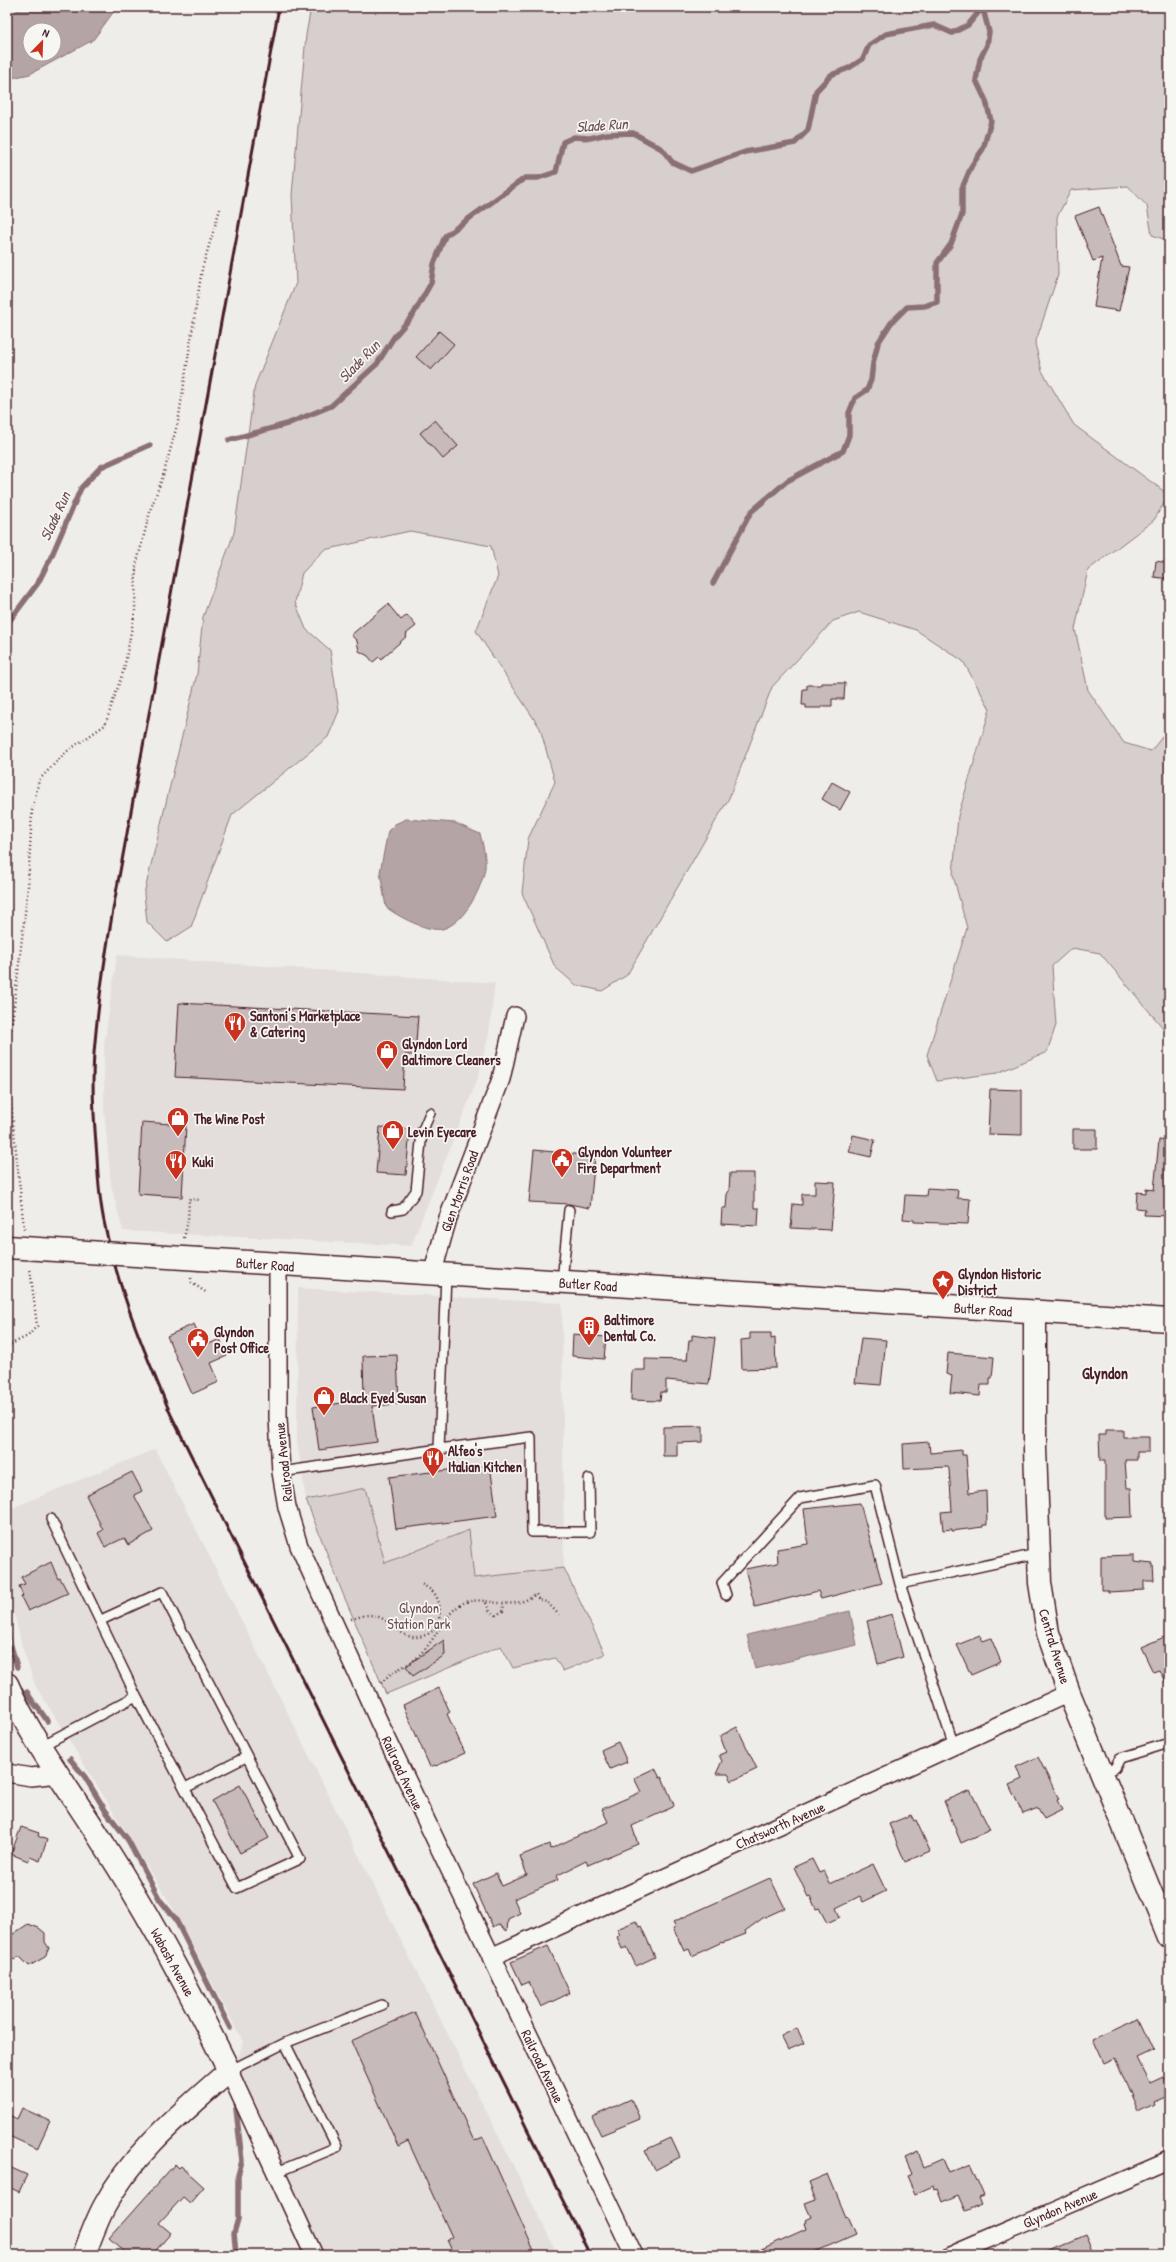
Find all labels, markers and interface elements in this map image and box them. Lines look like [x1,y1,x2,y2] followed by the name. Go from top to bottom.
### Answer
[22,22,62,62] north arrow
[40,25,51,40] text: N
[576,113,630,137] water label: Slade Run
[334,334,385,387] water label: Slade Run
[35,487,76,544] water label: Slade Run
[250,1006,361,1043] place label: Santoni's Marketplace & Catering
[222,1010,248,1043] restaurant icon: Santoni's Marketplace & Catering
[402,1034,501,1069] place label: Glyndon Lord Baltimore Cleaners
[374,1038,400,1071] shop icon: Glyndon Lord Baltimore Cleaners
[165,1105,191,1138] shop icon: The Wine Post
[193,1109,266,1128] place label: The Wine Post
[380,1118,406,1151] shop icon: Levin Eyecare
[408,1122,477,1143] place label: Levin Eyecare
[577,1142,672,1179] place label: Glyndon Volunteer Fire Department
[549,1146,575,1179] public building icon: Glyndon Volunteer Fire Department
[436,1147,483,1234] street label: Glen Morris Road
[163,1148,189,1181] restaurant icon: Kuki
[192,1152,214,1171] place label: Kuki
[235,1252,295,1276] street label: Butler Road
[958,1264,1041,1299] place label: Glyndon Historic District
[930,1268,956,1301] place icon: Glyndon Historic District
[558,1272,618,1296] street label: Butler Road
[953,1297,1013,1321] street label: Butler Road
[604,1310,656,1345] place label: Baltimore Dental Co.
[576,1314,602,1347] building icon: Baltimore Dental Co.
[214,1322,270,1357] place label: Glyndon Post Office
[185,1326,211,1359] public building icon: Glyndon Post Office
[1082,1362,1128,1385] district label: Glyndon
[311,1384,337,1417] shop icon: Black Eyed Susan
[340,1388,426,1409] place label: Black Eyed Susan
[269,1421,297,1502] street label: Railroad Avenue
[448,1441,522,1476] place label: Alfeo's Italian Kitchen
[420,1445,446,1478] restaurant icon: Alfeo's Italian Kitchen
[387,1598,451,1633] park label: Glyndon Station Park
[1035,1606,1076,1686] street label: Central Avenue
[378,1733,429,1813] street label: Railroad Avenue
[732,1797,828,1853] street label: Chatsworth Avenue
[146,1924,200,2000] street label: Wabash Avenue
[517,2026,569,2106] street label: Railroad Avenue
[1020,2184,1101,2233] street label: Glyndon Avenue

